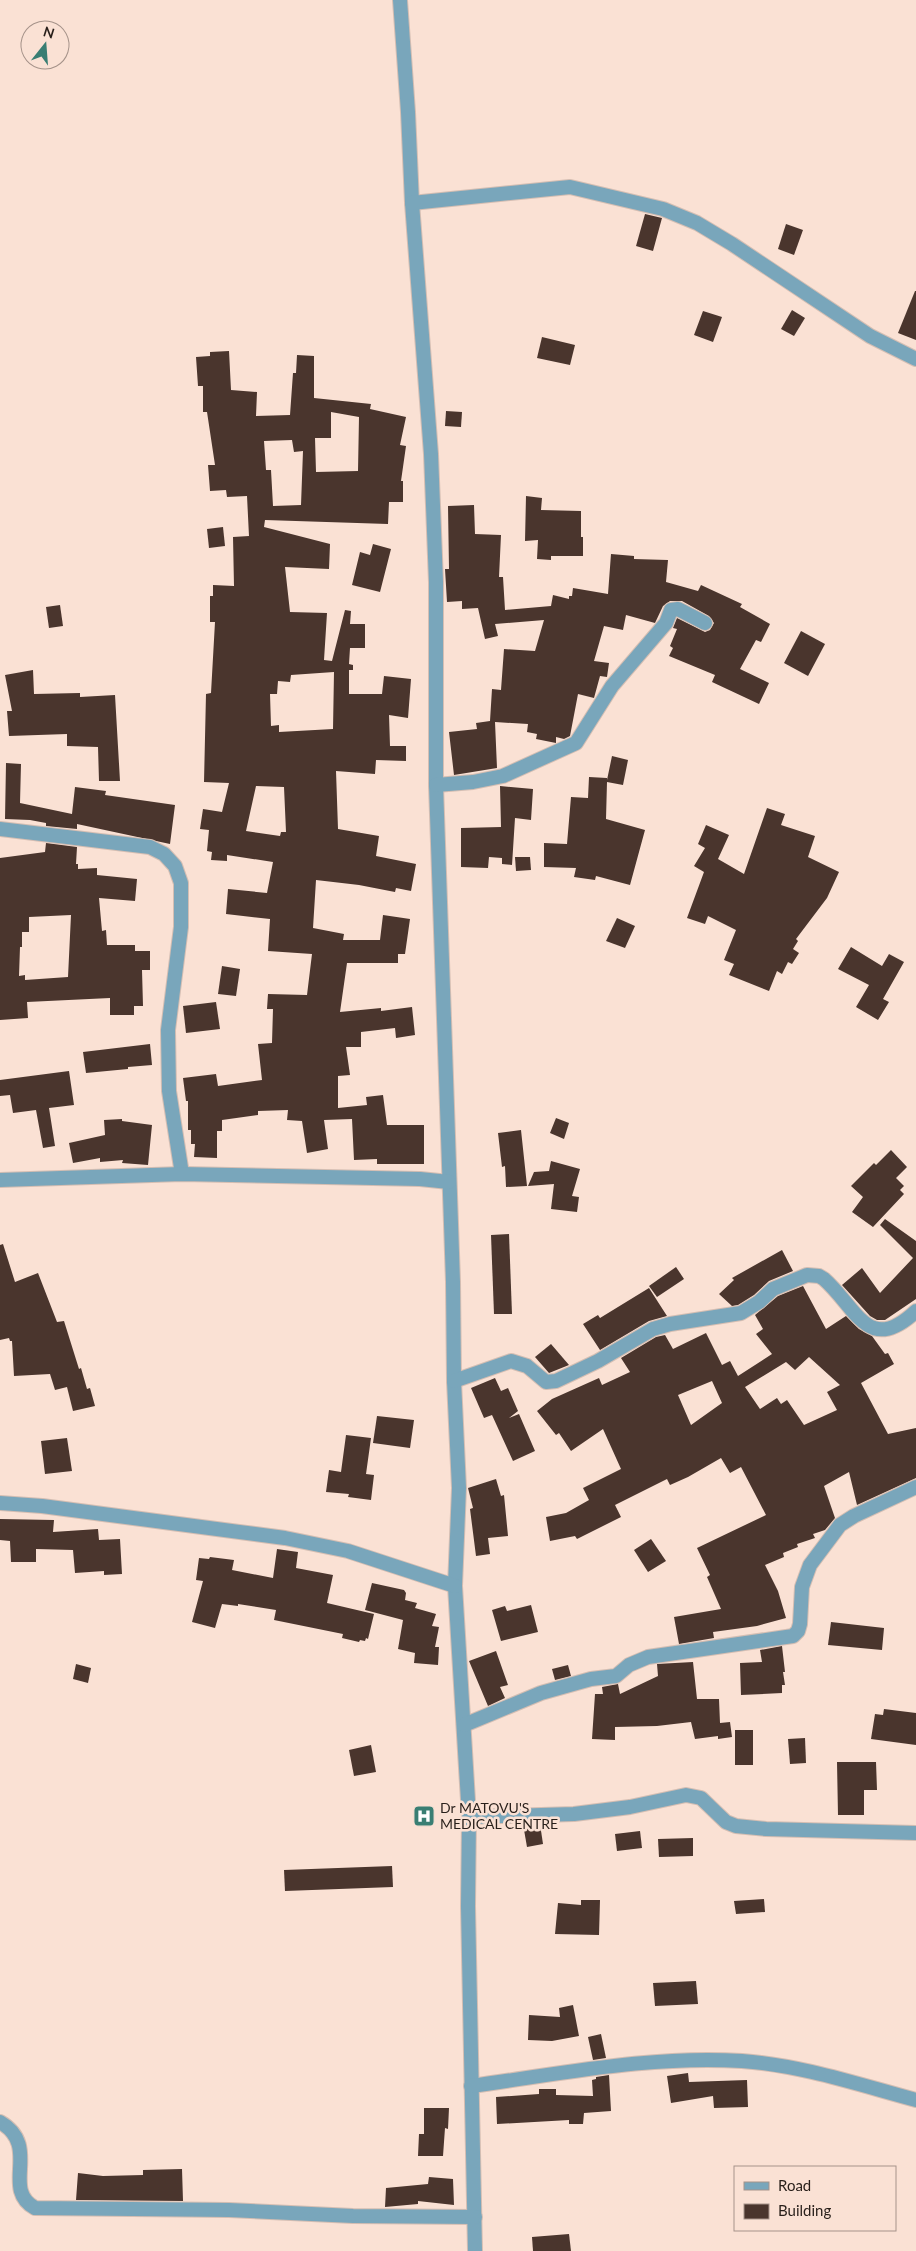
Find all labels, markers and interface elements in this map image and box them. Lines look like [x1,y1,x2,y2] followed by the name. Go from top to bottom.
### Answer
[20,20,70,70] north arrow
[41,22,57,42] text: N
[440,1799,558,1832] place label: Dr MATOVU'S MEDICAL CENTRE
[412,1804,436,1828] hospital icon: Dr MATOVU'S MEDICAL CENTRE
[734,2166,896,2231] legend
[778,2176,811,2194] text: Road
[778,2201,831,2219] text: Building

